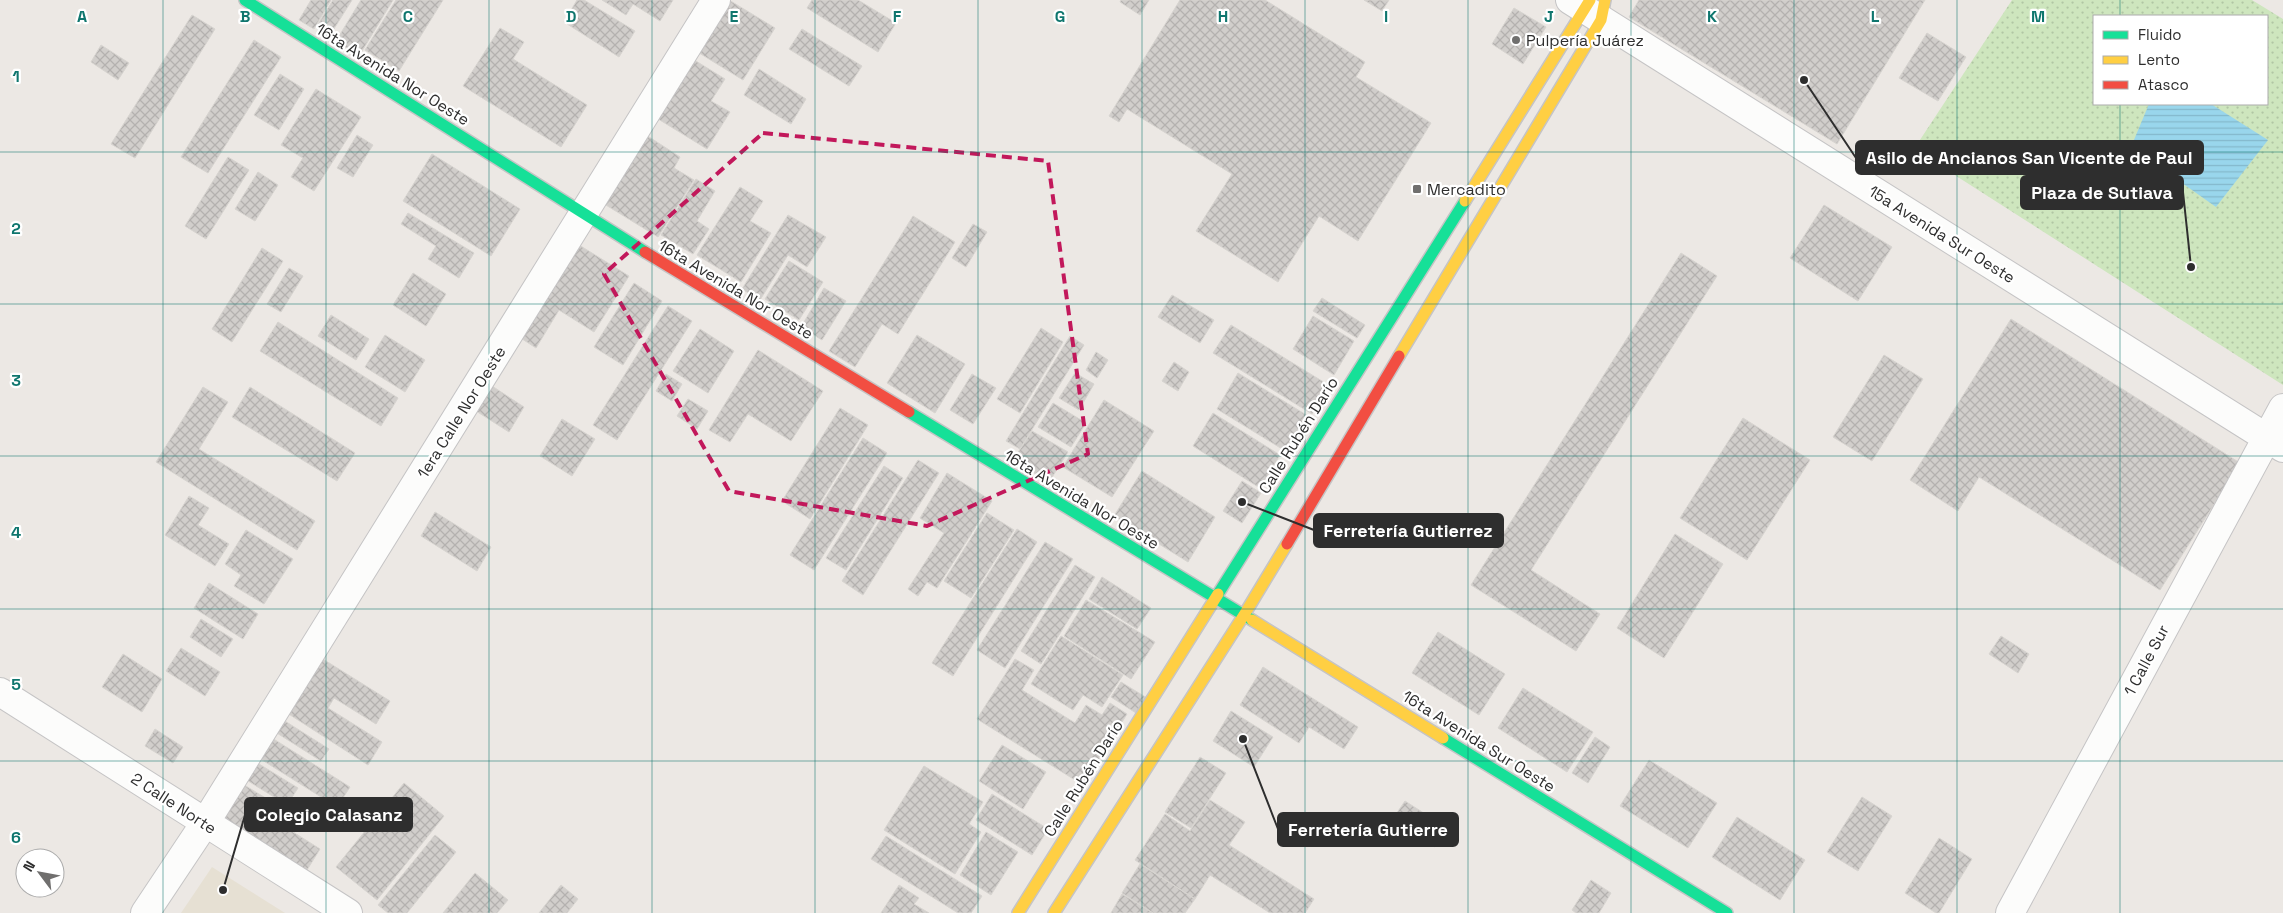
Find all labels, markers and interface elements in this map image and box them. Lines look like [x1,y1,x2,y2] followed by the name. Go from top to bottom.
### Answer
[77,6,87,27] text: A
[240,6,250,27] text: B
[403,6,413,27] text: C
[566,6,576,27] text: D
[730,6,739,27] text: E
[893,6,902,27] text: F
[1055,6,1065,27] text: G
[1218,6,1228,27] text: H
[1384,6,1388,27] text: I
[1544,6,1554,27] text: J
[1707,6,1717,27] text: K
[1871,6,1880,27] text: L
[2031,6,2045,27] text: M
[2093,15,2268,105] legend
[312,19,474,130] street label: 16ta Avenida Nor Oeste
[2138,25,2182,44] text: Fluido
[1526,30,1644,51] place label: Pulpería Juárez
[1510,34,1522,46] marker: Pulpería Juárez
[2138,50,2180,69] text: Lento
[12,66,20,87] text: 1
[2138,75,2189,94] text: Atasco
[1856,141,2203,174] callout: Asilo de Ancianos San Vicente de Paul
[1865,146,2193,169] text: Asilo de Ancianos San Vicente de Paul
[2021,176,2183,209] callout: Plaza de Sutiava
[1427,179,1506,200] place label: Mercadito
[1865,181,2019,288] street label: 15a Avenida Sur Oeste
[2031,181,2173,204] text: Plaza de Sutiava
[1411,183,1423,195] marker: Mercadito
[11,218,21,239] text: 2
[654,235,817,344] street label: 16ta Avenida Nor Oeste
[412,342,511,482] street label: 1era Calle Nor Oeste
[11,370,21,391] text: 3
[1254,373,1343,498] street label: Calle Rubén Darío
[1000,445,1163,554] street label: 16ta Avenida Nor Oeste
[1314,514,1503,547] callout: Ferretería Gutierrez
[1323,519,1493,542] text: Ferretería Gutierrez
[11,522,21,543] text: 4
[2119,621,2174,699] street label: 1 Calle Sur
[11,674,21,695] text: 5
[1398,686,1559,797] street label: 16ta Avenida Sur Oeste
[1039,716,1128,841] street label: Calle Rubén Darío
[127,768,220,839] street label: 2 Calle Norte
[245,798,412,831] callout: Colegio Calasanz
[256,803,402,826] text: Colegio Calasanz
[1278,813,1458,846] callout: Ferretería Gutierre
[1288,818,1448,841] text: Ferretería Gutierre
[11,827,21,848] text: 6
[15,848,65,898] north arrow
[19,857,39,875] text: N

